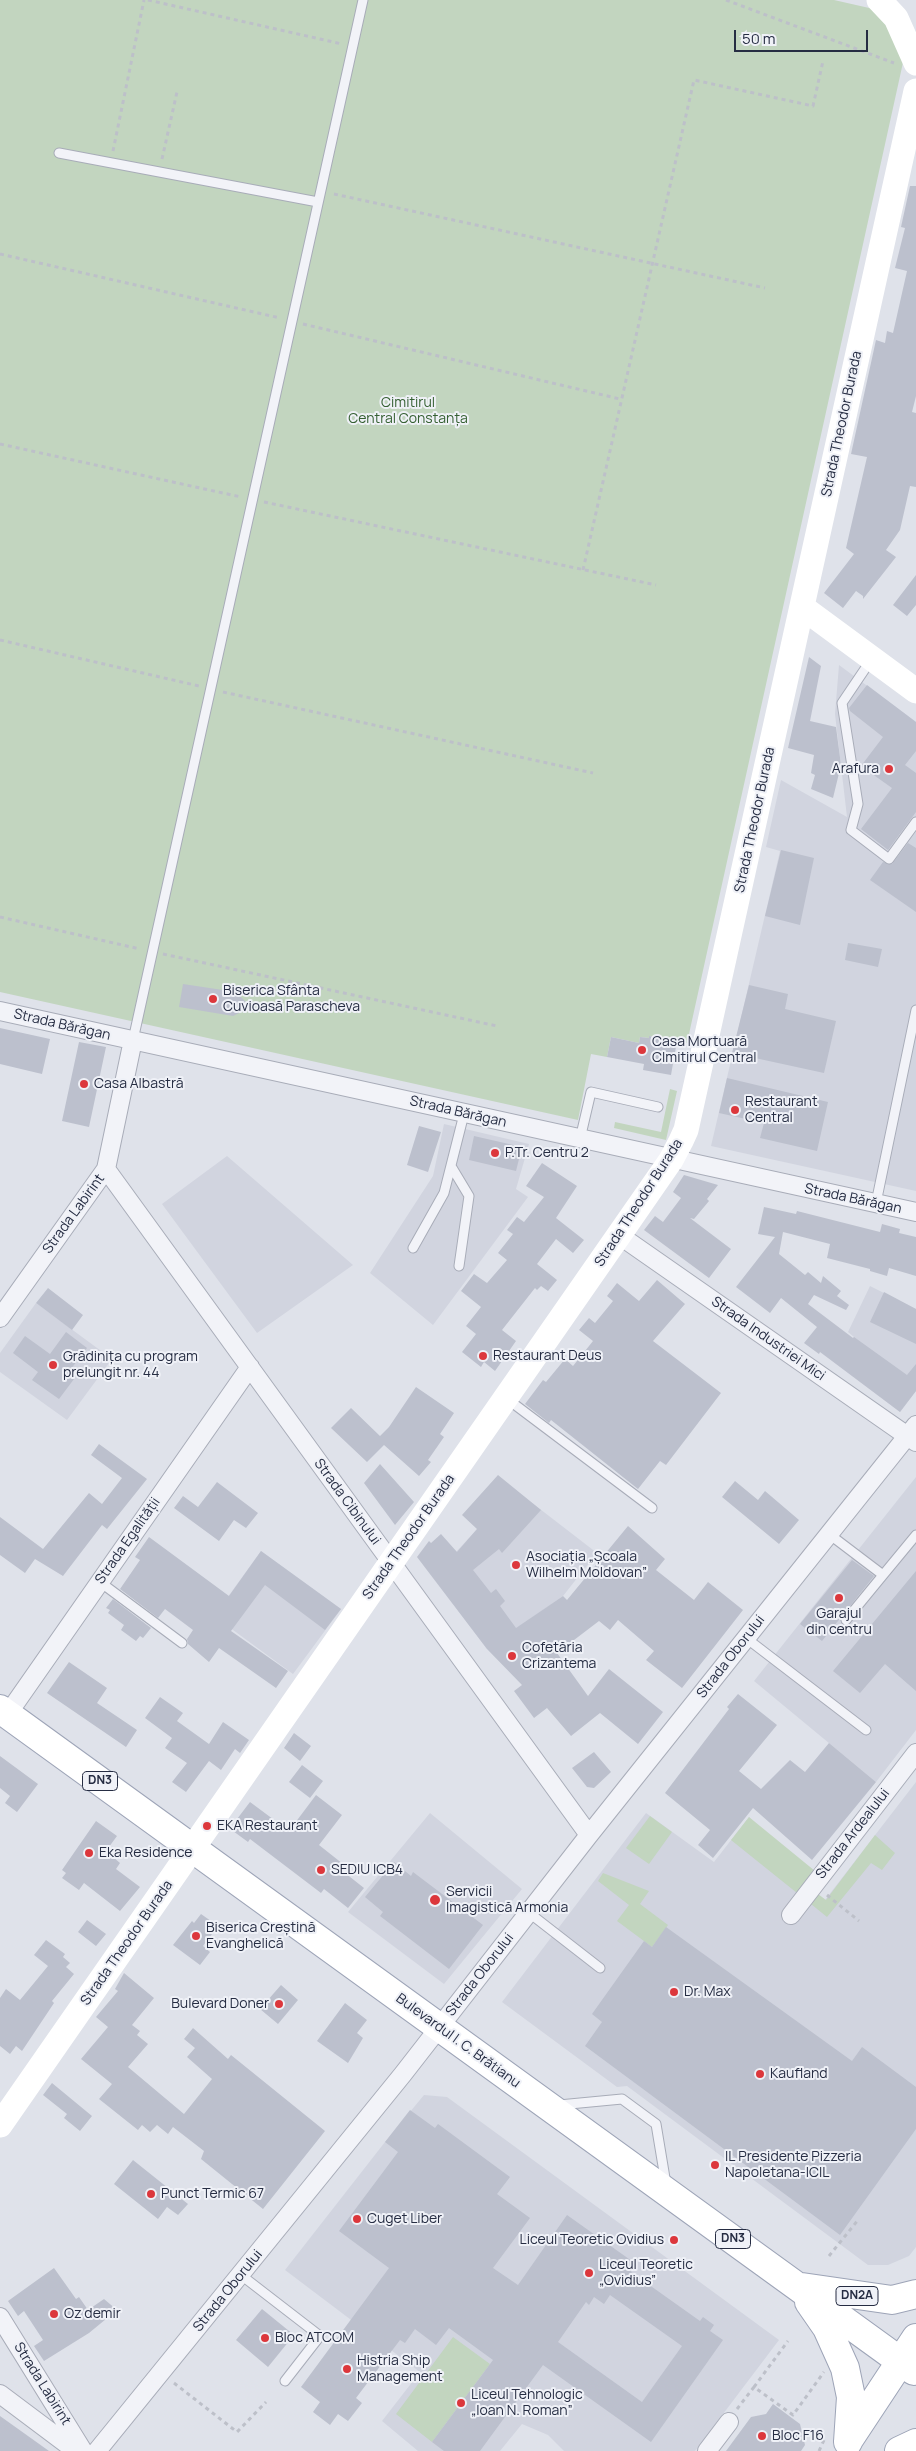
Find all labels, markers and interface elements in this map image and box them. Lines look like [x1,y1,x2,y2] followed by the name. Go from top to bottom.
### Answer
[736,20,870,52] scale bar
[742,28,776,49] text: 50 m
[818,350,866,498] street label: Strada Theodor Burada
[348,395,468,428] park label: Cimitirul Central Constanța
[731,746,779,894] street label: Strada Theodor Burada
[832,761,879,777] place label: Arafura
[883,763,895,775] marker: Arafura
[223,983,360,1016] place label: Biserica Sfânta Cuvioasă Parascheva
[207,993,219,1005] marker: Biserica Sfânta Cuvioasă Parascheva
[12,1006,112,1044] street label: Strada Bărăgan
[652,1034,756,1066] place label: Casa Mortuară CImitirul Central
[636,1044,648,1056] marker: Casa Mortuară CImitirul Central
[94,1076,183,1092] place label: Casa Albastră
[78,1078,90,1090] marker: Casa Albastră
[408,1093,508,1131] street label: Strada Bărăgan
[745,1094,818,1126] place label: Restaurant Central
[729,1104,741,1116] marker: Restaurant Central
[591,1136,687,1270] street label: Strada Theodor Burada
[505,1145,589,1161] place label: P.Tr. Centru 2
[489,1147,501,1159] marker: P.Tr. Centru 2
[39,1171,109,1257] street label: Strada Labirint
[803,1180,903,1218] street label: Strada Bărăgan
[708,1293,828,1385] street label: Strada Industriei Mici
[493,1348,602,1364] place label: Restaurant Deus
[63,1349,198,1381] place label: Grădinița cu program prelungit nr. 44
[477,1350,489,1362] marker: Restaurant Deus
[47,1359,59,1371] marker: Grădinița cu program prelungit nr. 44
[310,1456,384,1548] street label: Strada Cibinului
[359,1471,459,1603] street label: Strada Theodor Burada
[92,1495,164,1587] street label: Strada Egalității
[526,1549,647,1581] place label: Asociația „Școala Wilhelm Moldovan”
[510,1559,522,1571] marker: Asociația „Școala Wilhelm Moldovan”
[833,1592,845,1604] marker: Garajul din centru
[806,1606,872,1638] place label: Garajul din centru
[693,1612,769,1702] street label: Strada Oborului
[522,1640,596,1672] place label: Cofetăria Crizantema
[506,1650,518,1662] marker: Cofetăria Crizantema
[82,1772,118,1790] road number: DN3
[813,1785,893,1883] street label: Strada Ardealului
[217,1818,317,1834] place label: EKA Restaurant
[201,1820,213,1832] marker: EKA Restaurant
[99,1845,192,1861] place label: Eka Residence
[83,1847,95,1859] marker: Eka Residence
[331,1862,403,1878] place label: SEDIU ICB4
[315,1864,327,1876] marker: SEDIU ICB4
[77,1877,177,2009] street label: Strada Theodor Burada
[446,1884,568,1916] place label: Servicii Imagistică Armonia
[428,1893,442,1907] marker: Servicii Imagistică Armonia
[206,1920,315,1952] place label: Biserica Creștină Evanghelică
[190,1930,202,1942] marker: Biserica Creștină Evanghelică
[442,1930,518,2020] street label: Strada Oborului
[684,1984,731,2000] place label: Dr. Max
[668,1986,680,1998] marker: Dr. Max
[392,1990,524,2092] street label: Bulevardul I. C. Brătianu
[171,1996,269,2012] place label: Bulevard Doner
[273,1998,285,2010] marker: Bulevard Doner
[770,2066,827,2082] place label: Kaufland
[754,2068,766,2080] marker: Kaufland
[725,2149,862,2182] place label: IL Presidente Pizzeria Napoletana-ICIL
[709,2159,721,2171] marker: IL Presidente Pizzeria Napoletana-ICIL
[161,2186,264,2202] place label: Punct Termic 67
[145,2188,157,2200] marker: Punct Termic 67
[367,2211,442,2227] place label: Cuget Liber
[351,2213,363,2225] marker: Cuget Liber
[716,2230,750,2248] road number: DN3
[520,2232,664,2248] place label: Liceul Teoretic Ovidius
[668,2234,680,2246] marker: Liceul Teoretic Ovidius
[190,2247,266,2335] street label: Strada Oborului
[599,2257,693,2290] place label: Liceul Teoretic „Ovidius”
[583,2267,595,2279] marker: Liceul Teoretic „Ovidius”
[836,2286,878,2306] road number: DN2A
[64,2306,121,2322] place label: Oz demir
[48,2308,60,2320] marker: Oz demir
[275,2330,354,2346] place label: Bloc ATCOM
[259,2332,271,2344] marker: Bloc ATCOM
[10,2340,74,2428] street label: Strada Labirint
[357,2353,443,2386] place label: Histria Ship Management
[341,2363,353,2375] marker: Histria Ship Management
[471,2387,583,2420] place label: Liceul Tehnologic „Ioan N. Roman”
[455,2397,467,2409] marker: Liceul Tehnologic „Ioan N. Roman”
[772,2428,824,2444] place label: Bloc F16
[756,2430,768,2442] marker: Bloc F16

